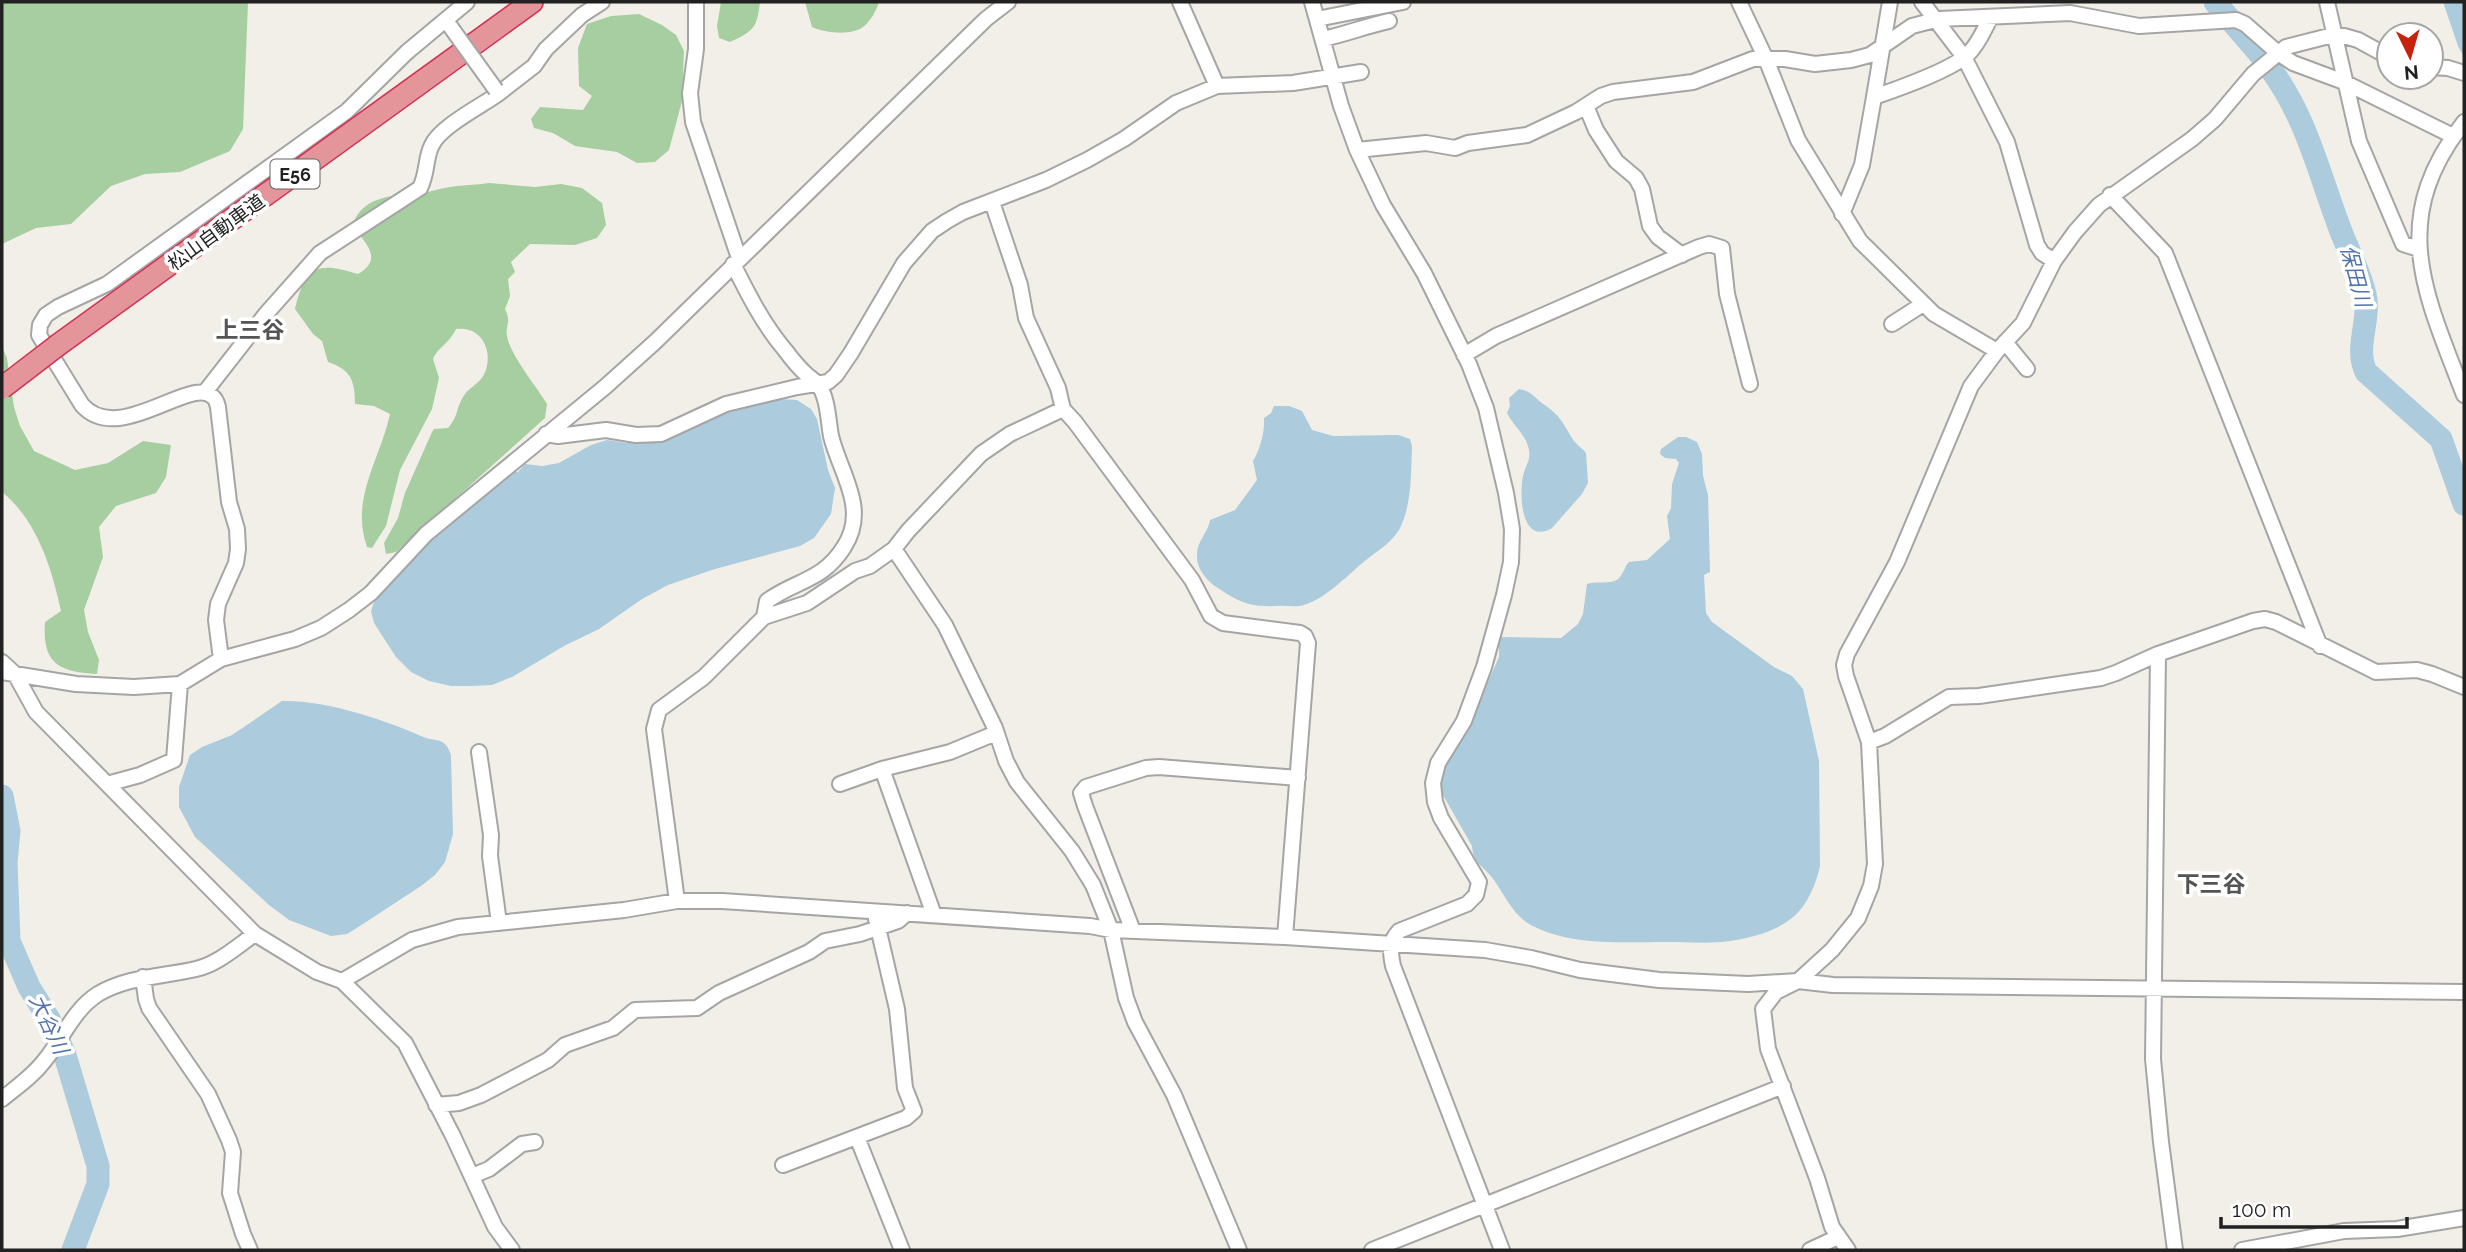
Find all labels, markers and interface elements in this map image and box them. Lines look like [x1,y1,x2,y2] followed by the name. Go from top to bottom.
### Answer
[2375,21,2445,91] north arrow
[2403,61,2420,85] text: N
[270,160,320,188] road number: E56
[163,190,269,274] street label: 松山自動車道
[2336,242,2377,312] water label: 保田川
[216,316,285,343] district label: 上三谷
[2177,870,2246,897] district label: 下三谷
[24,990,74,1060] water label: 大谷川
[2221,1186,2406,1230] scale bar
[2232,1197,2291,1222] text: 100 m

